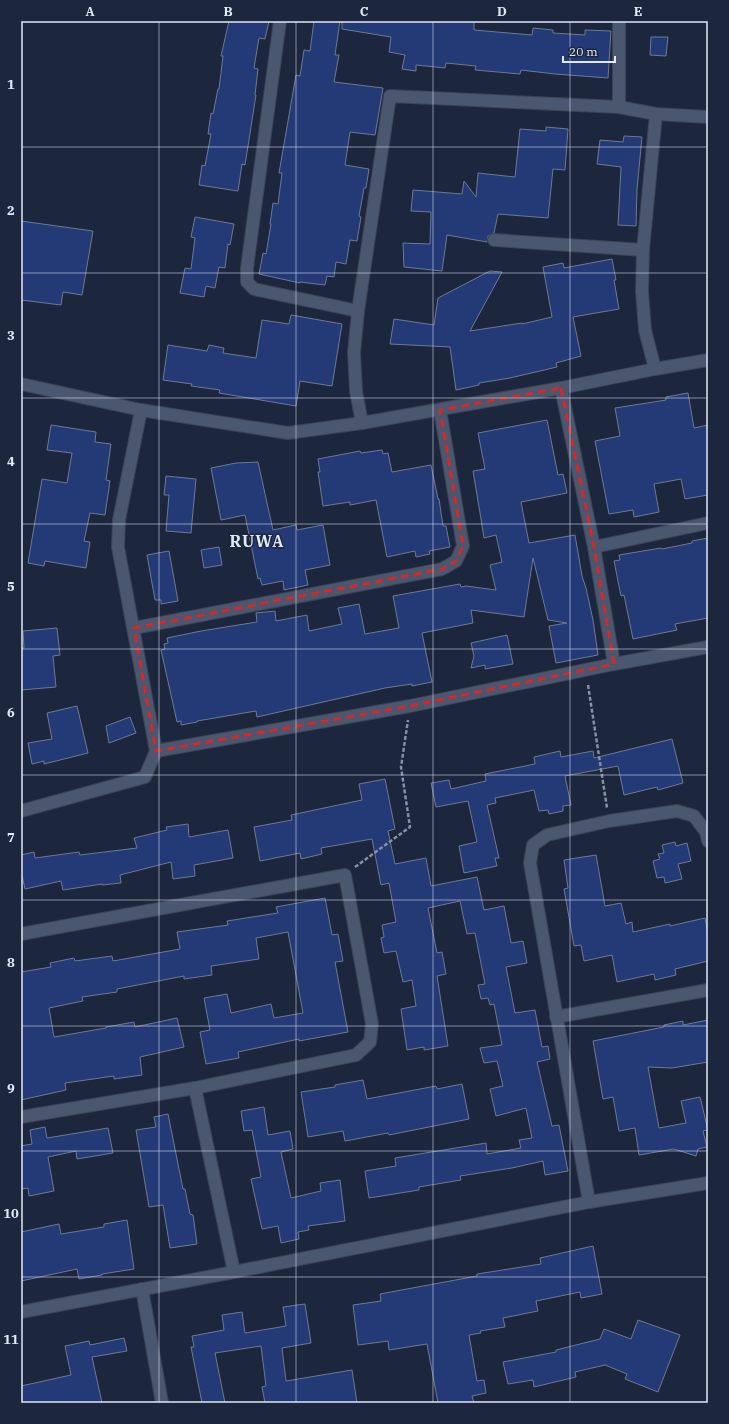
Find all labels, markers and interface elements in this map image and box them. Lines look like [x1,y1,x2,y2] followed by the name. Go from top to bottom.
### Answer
[85,3,95,20] text: A
[223,3,233,20] text: B
[360,3,369,20] text: C
[497,3,507,20] text: D
[634,3,642,20] text: E
[563,38,615,64] scale bar
[569,44,598,59] text: 20 m
[7,76,15,93] text: 1
[7,202,15,219] text: 2
[7,327,15,344] text: 3
[7,453,15,470] text: 4
[230,531,284,551] district label: RUWA
[7,578,15,595] text: 5
[7,704,15,721] text: 6
[7,829,15,846] text: 7
[7,954,15,971] text: 8
[7,1080,15,1097] text: 9
[3,1205,19,1222] text: 10
[3,1331,19,1348] text: 11

